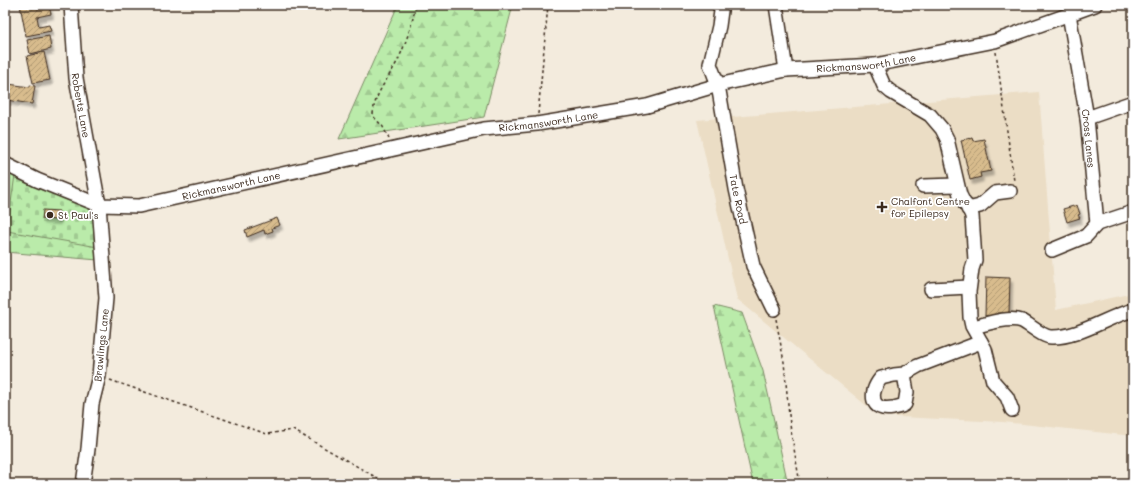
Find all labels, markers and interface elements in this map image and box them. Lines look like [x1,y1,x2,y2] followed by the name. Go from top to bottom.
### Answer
[816,50,917,75] street label: Rickmansworth Lane
[69,73,94,139] street label: Roberts Lane
[498,107,599,135] street label: Rickmansworth Lane
[1079,108,1099,169] street label: Cross Lanes
[180,168,282,203] street label: Rickmansworth Lane
[727,173,751,225] street label: Tate Road
[891,194,970,220] place label: Chalfont Centre for Epilepsy
[876,201,888,213] marker: Chalfont Centre for Epilepsy
[58,208,99,222] place label: St Paul's
[45,210,55,220] marker: St Paul's
[90,308,112,382] street label: Brawlings Lane

